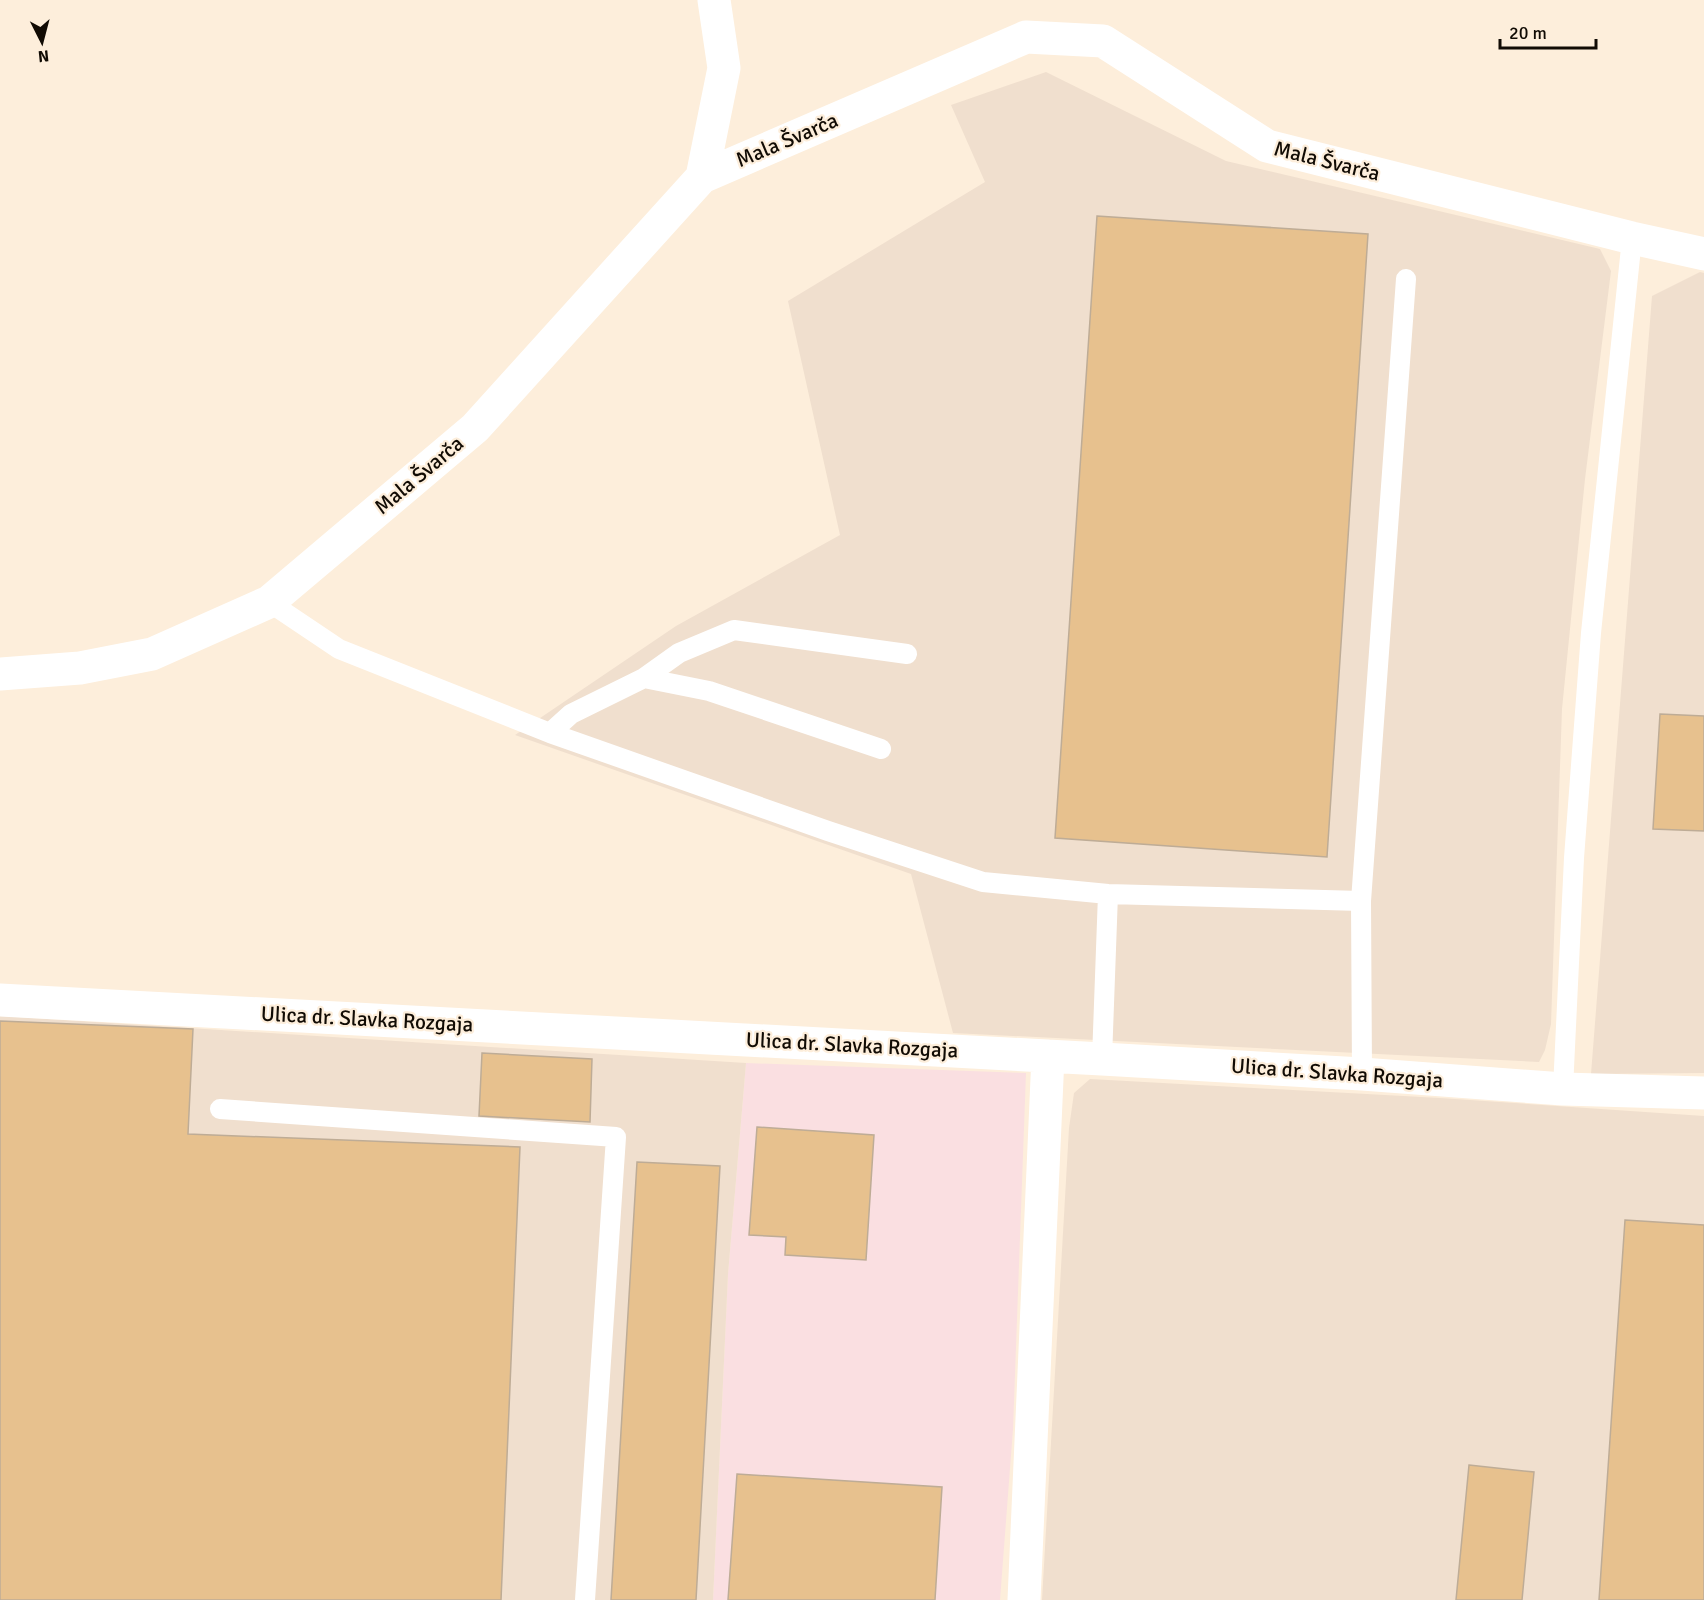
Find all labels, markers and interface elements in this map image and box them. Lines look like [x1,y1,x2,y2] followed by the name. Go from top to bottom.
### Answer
[12,12,72,72] north arrow
[1500,12,1596,50] scale bar
[1509,22,1547,44] text: 20 m
[37,45,50,66] text: N
[732,107,842,173] street label: Mala Švarča
[1271,135,1383,187] street label: Mala Švarča
[369,430,469,520] street label: Mala Švarča
[260,1000,474,1038] street label: Ulica dr. Slavka Rozgaja
[745,1026,959,1064] street label: Ulica dr. Slavka Rozgaja
[1230,1053,1444,1093] street label: Ulica dr. Slavka Rozgaja

